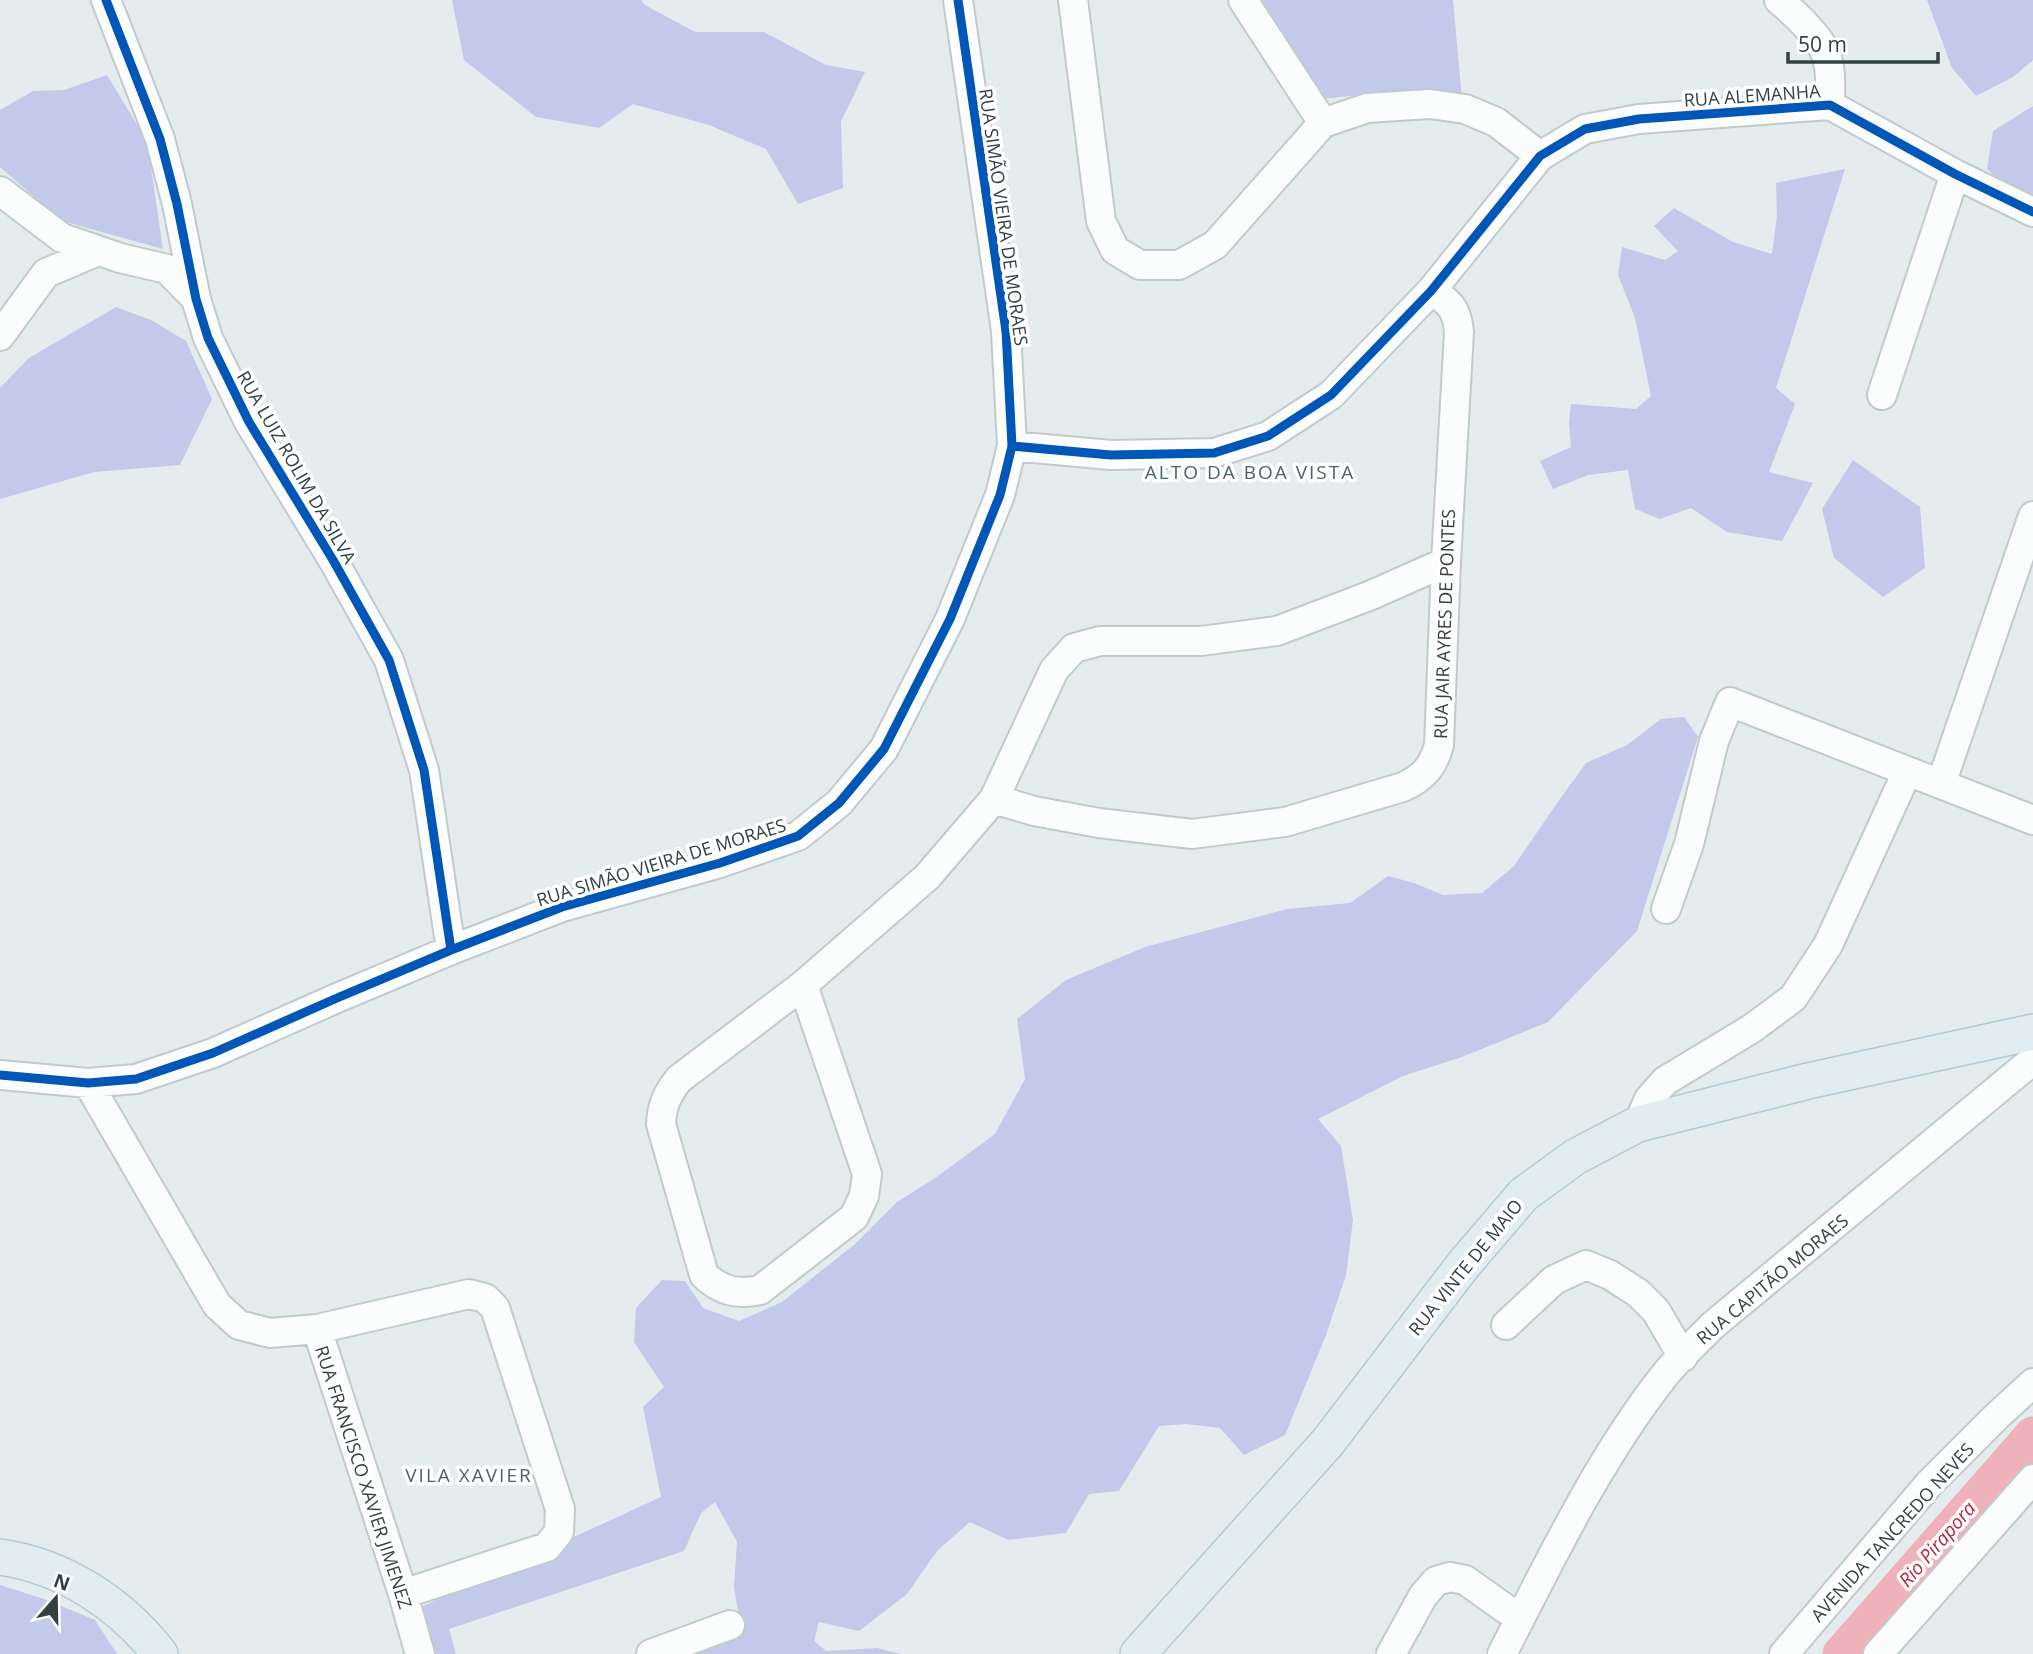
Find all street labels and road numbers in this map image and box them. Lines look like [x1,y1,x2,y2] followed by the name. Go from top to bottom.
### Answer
[1683,78,1822,112] street label: RUA ALEMANHA
[974,87,1034,347] street label: RUA SIMÃO VIEIRA DE MORAES
[232,366,362,568] street label: RUA LUIZ ROLIM DA SILVA
[1428,508,1460,740] street label: RUA JAIR AYRES DE PONTES
[533,813,789,911] street label: RUA SIMÃO VIEIRA DE MORAES
[1403,1194,1527,1340] street label: RUA VINTE DE MAIO
[1691,1208,1853,1350] street label: RUA CAPITÃO MORAES
[310,1342,418,1612] street label: RUA FRANCISCO XAVIER JIMENEZ
[1805,1437,1979,1627] street label: AVENIDA TANCREDO NEVES

